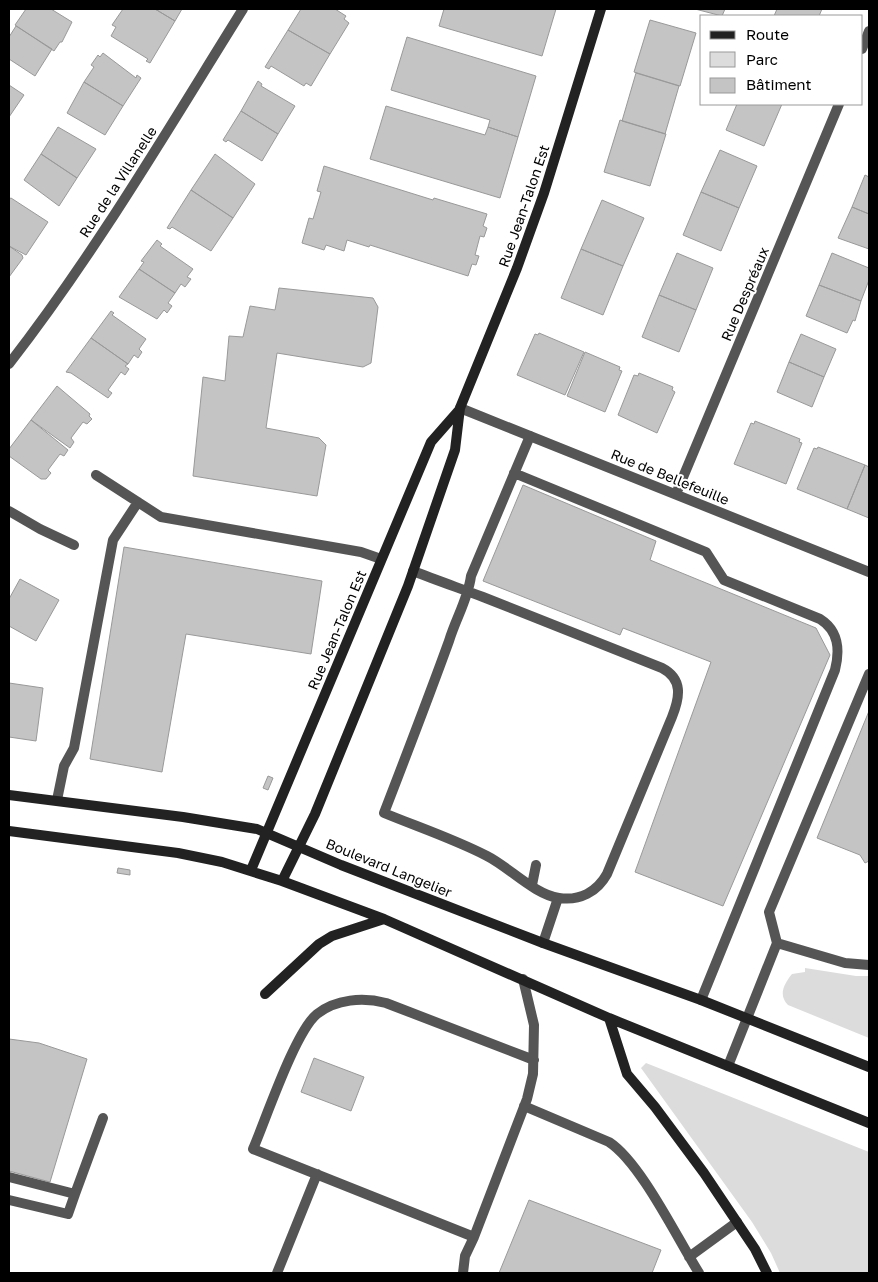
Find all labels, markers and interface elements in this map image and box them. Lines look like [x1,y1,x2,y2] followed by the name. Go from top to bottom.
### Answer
[700,15,863,105] legend
[746,25,789,43] text: Route
[746,50,778,68] text: Parc
[746,75,811,93] text: Bâtiment
[75,123,160,241] street label: Rue de la Villanelle
[495,142,552,269] street label: Rue Jean-Talon Est
[717,244,772,344] street label: Rue Despréaux
[609,445,732,508] street label: Rue de Bellefeuille
[304,567,369,692] street label: Rue Jean-Talon Est
[324,834,455,901] street label: Boulevard Langelier

